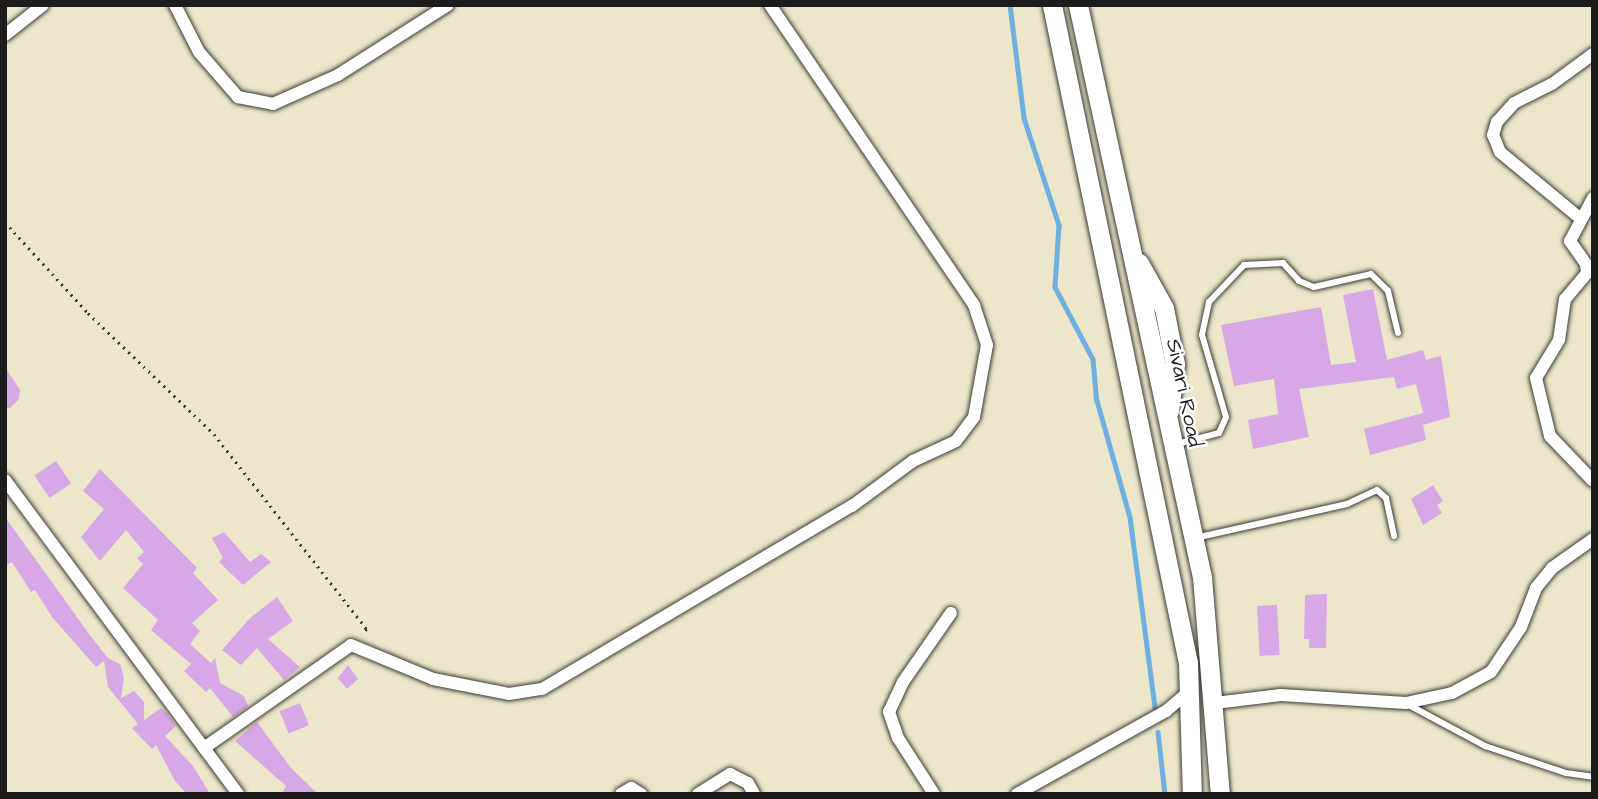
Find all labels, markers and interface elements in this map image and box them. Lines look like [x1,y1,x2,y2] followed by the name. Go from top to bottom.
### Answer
[1160,337,1208,449] street label: Sivari Road

